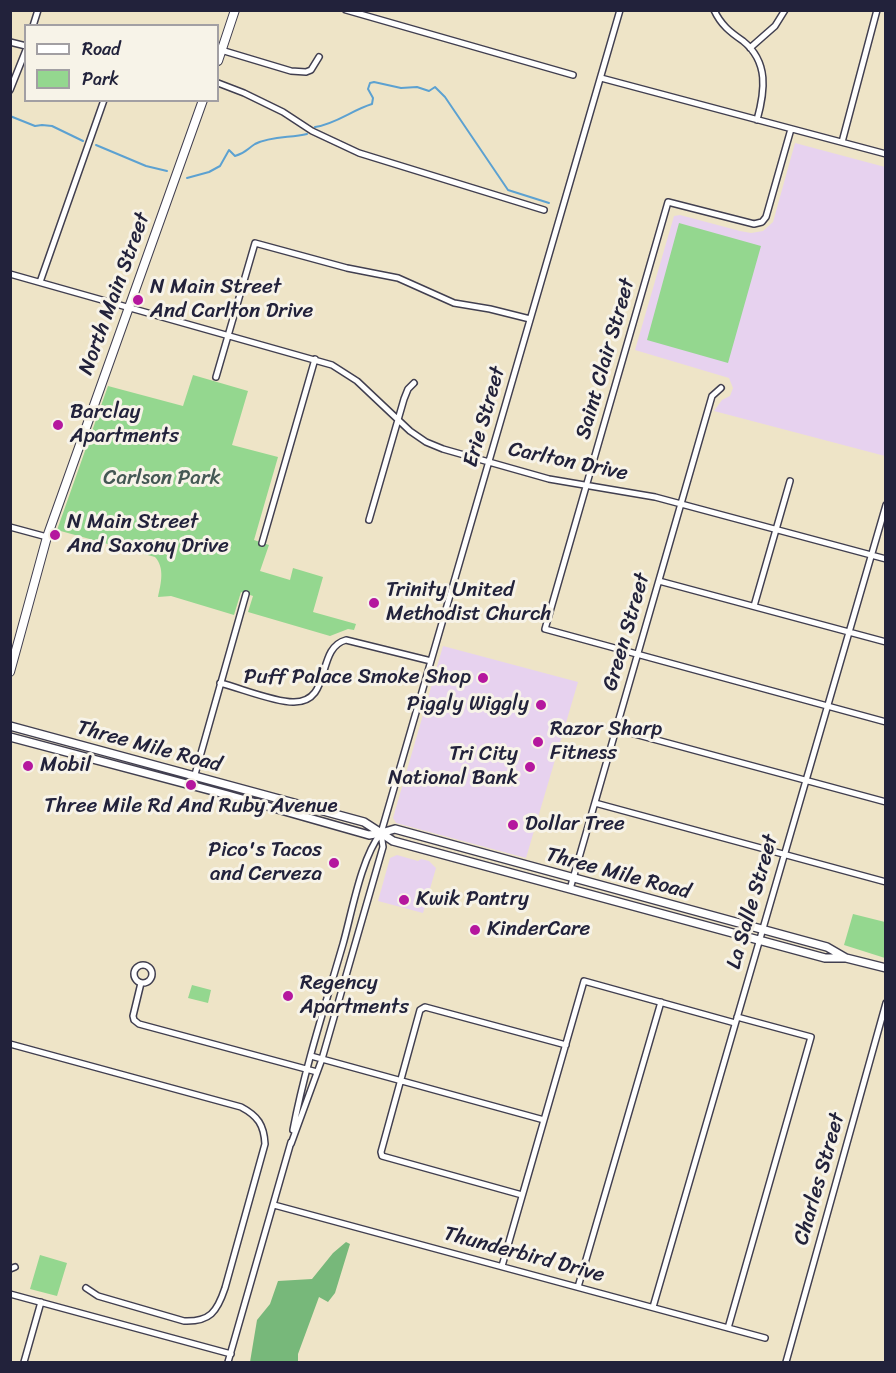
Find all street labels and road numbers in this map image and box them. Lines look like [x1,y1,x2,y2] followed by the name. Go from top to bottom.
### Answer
[74,209,156,379] street label: North Main Street
[571,276,641,442] street label: Saint Clair Street
[459,364,511,470] street label: Erie Street
[506,437,630,487] street label: Carlton Drive
[598,570,656,694] street label: Green Street
[74,716,224,778] street label: Three Mile Road
[722,832,784,972] street label: La Salle Street
[543,843,693,905] street label: Three Mile Road
[789,1110,851,1248] street label: Charles Street
[441,1221,607,1289] street label: Thunderbird Drive

